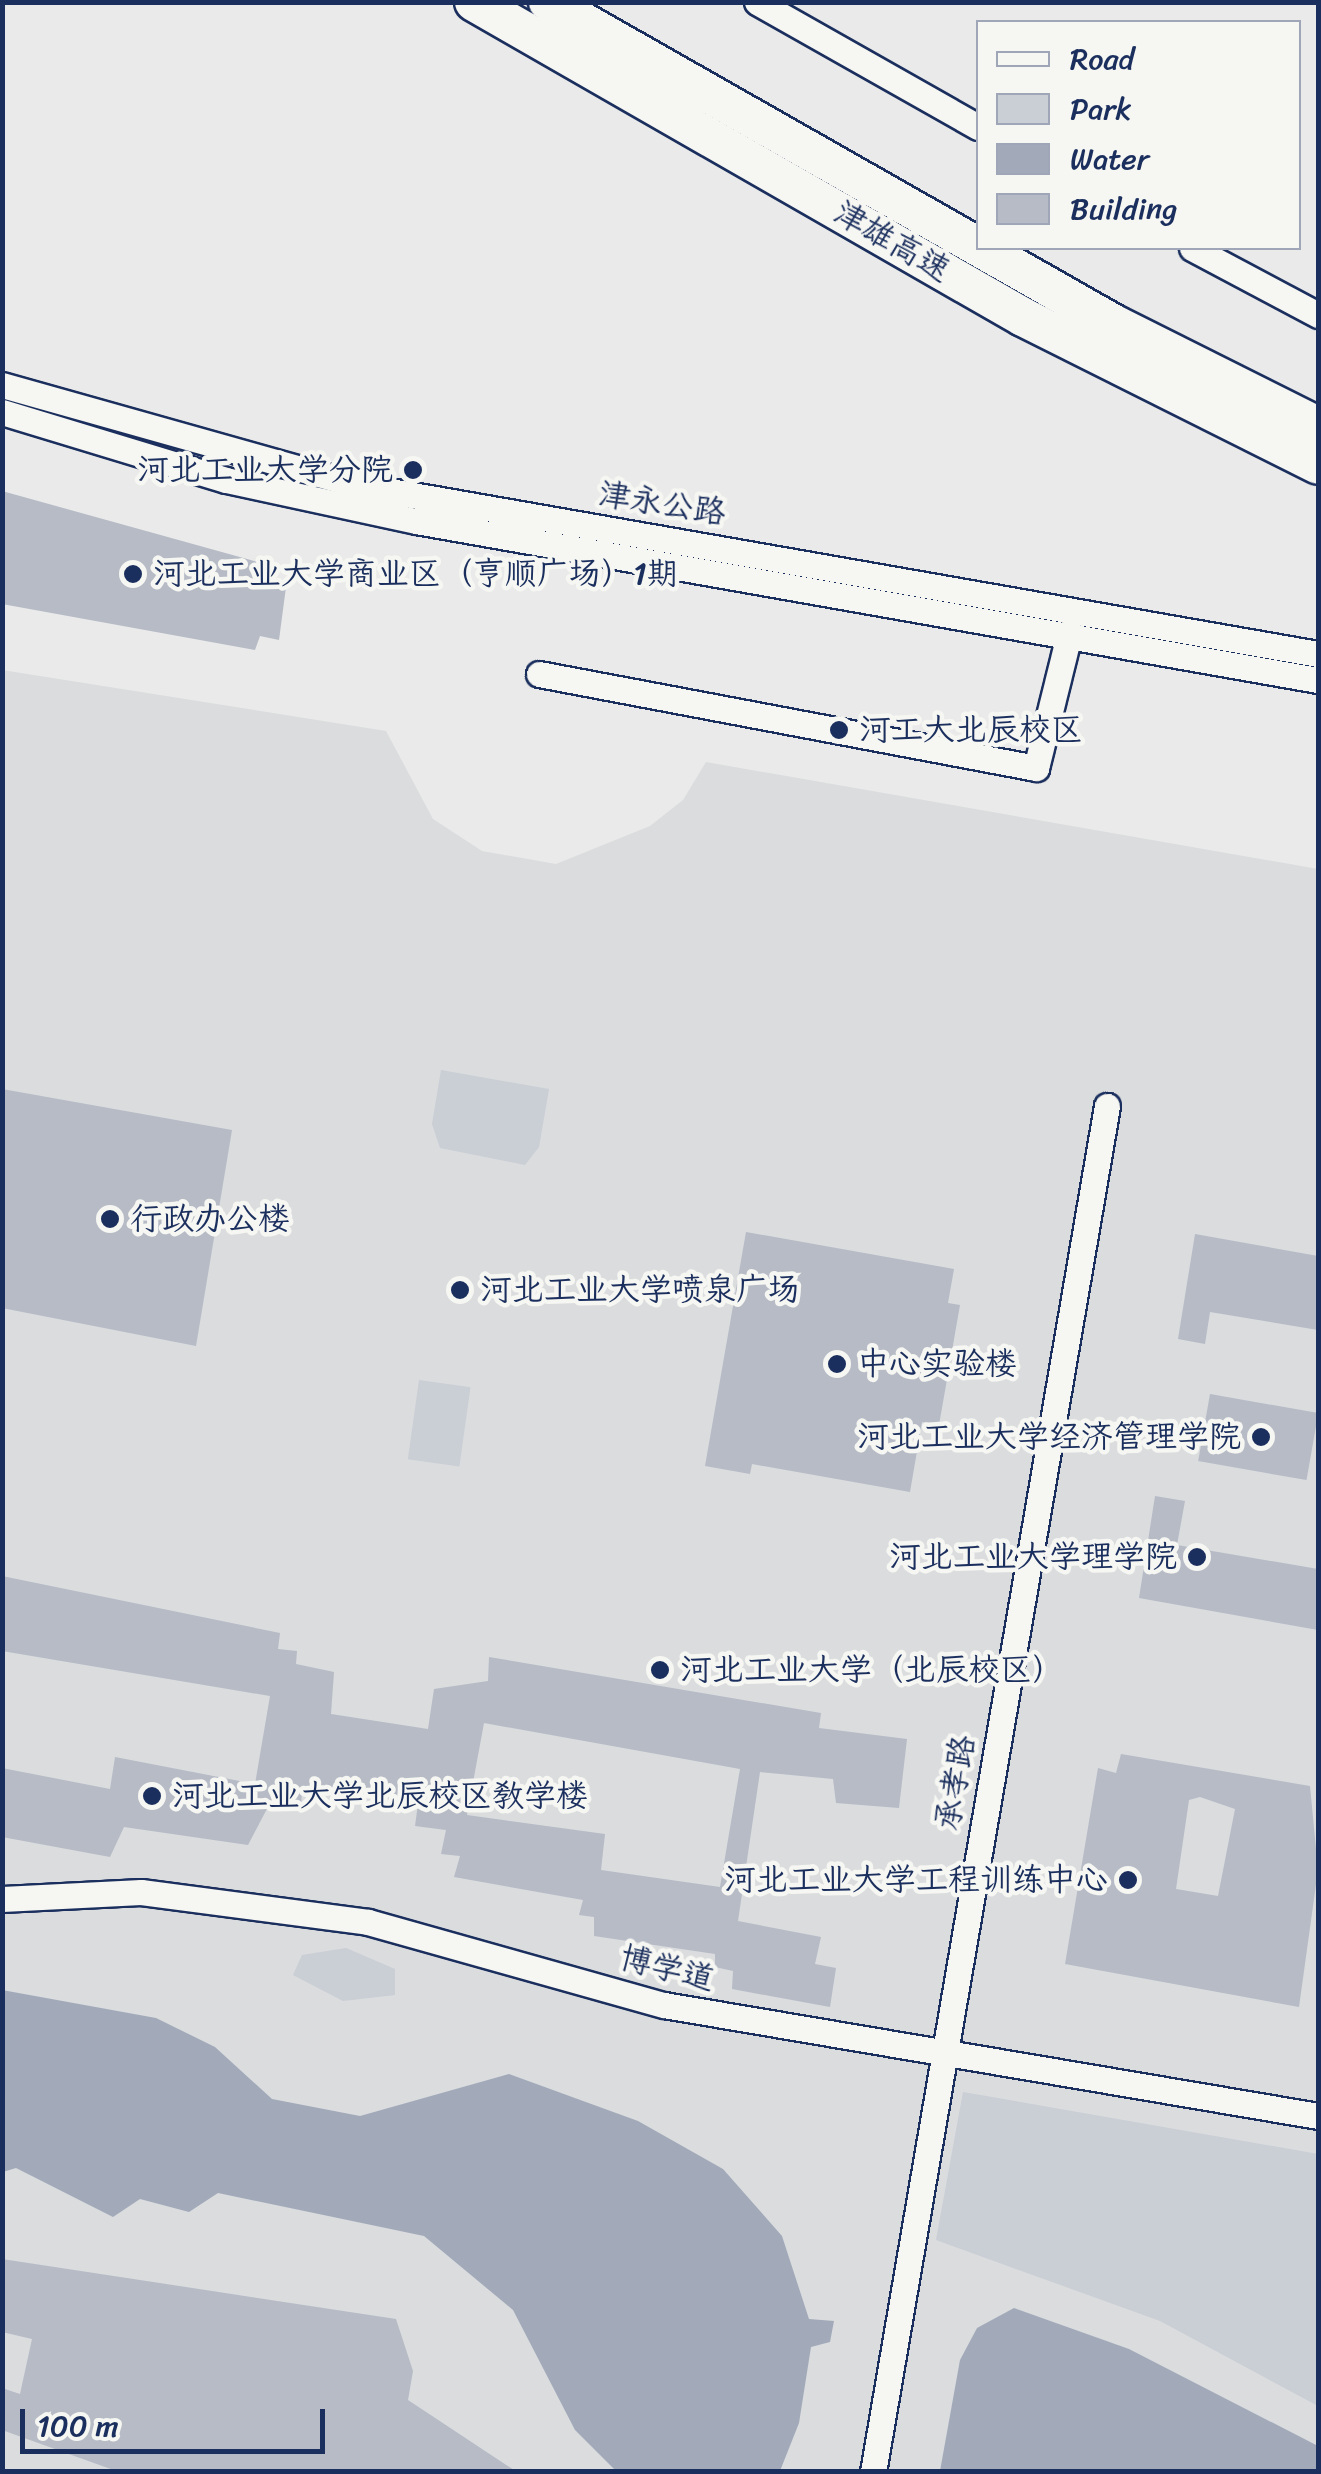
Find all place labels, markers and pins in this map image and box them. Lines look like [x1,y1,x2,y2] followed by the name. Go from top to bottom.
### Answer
[137,451,393,489] place label: 河北工业大学分院
[402,459,424,481] marker: 河北工业大学分院
[153,555,679,593] place label: 河北工业大学商业区（亨顺广场）1期
[122,563,144,585] marker: 河北工业大学商业区（亨顺广场）1期
[859,711,1083,749] place label: 河工大北辰校区
[828,719,850,741] marker: 河工大北辰校区
[130,1200,290,1238] place label: 行政办公楼
[99,1208,121,1230] marker: 行政办公楼
[480,1271,800,1309] place label: 河北工业大学喷泉广场
[449,1279,471,1301] marker: 河北工业大学喷泉广场
[857,1345,1017,1383] place label: 中心实验楼
[826,1353,848,1375] marker: 中心实验楼
[857,1418,1241,1456] place label: 河北工业大学经济管理学院
[1250,1426,1272,1448] marker: 河北工业大学经济管理学院
[889,1538,1177,1576] place label: 河北工业大学理学院
[1186,1546,1208,1568] marker: 河北工业大学理学院
[680,1651,1064,1689] place label: 河北工业大学（北辰校区）
[649,1659,671,1681] marker: 河北工业大学（北辰校区）
[172,1777,588,1815] place label: 河北工业大学北辰校区教学楼
[141,1785,163,1807] marker: 河北工业大学北辰校区教学楼
[724,1861,1108,1899] place label: 河北工业大学工程训练中心
[1117,1869,1139,1891] marker: 河北工业大学工程训练中心

